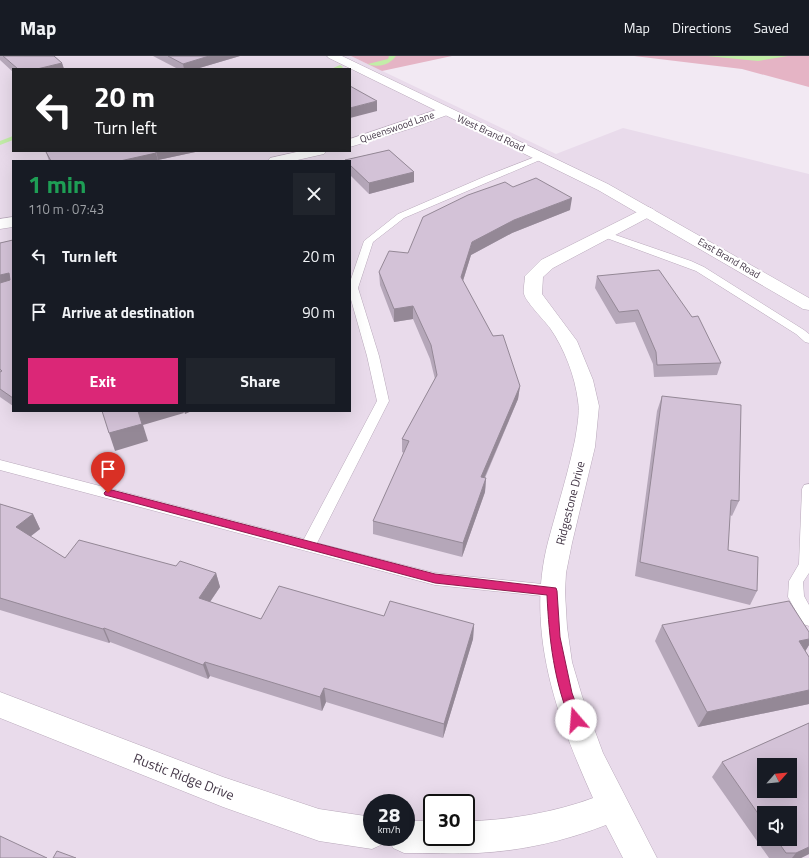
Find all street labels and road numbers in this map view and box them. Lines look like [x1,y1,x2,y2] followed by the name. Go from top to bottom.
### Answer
[358,107,436,147] street label: Queenswood Lane
[455,111,527,155] street label: West Brand Road
[695,234,763,282] street label: East Brand Road
[550,459,590,547] street label: Ridgestone Drive
[130,747,238,805] street label: Rustic Ridge Drive

